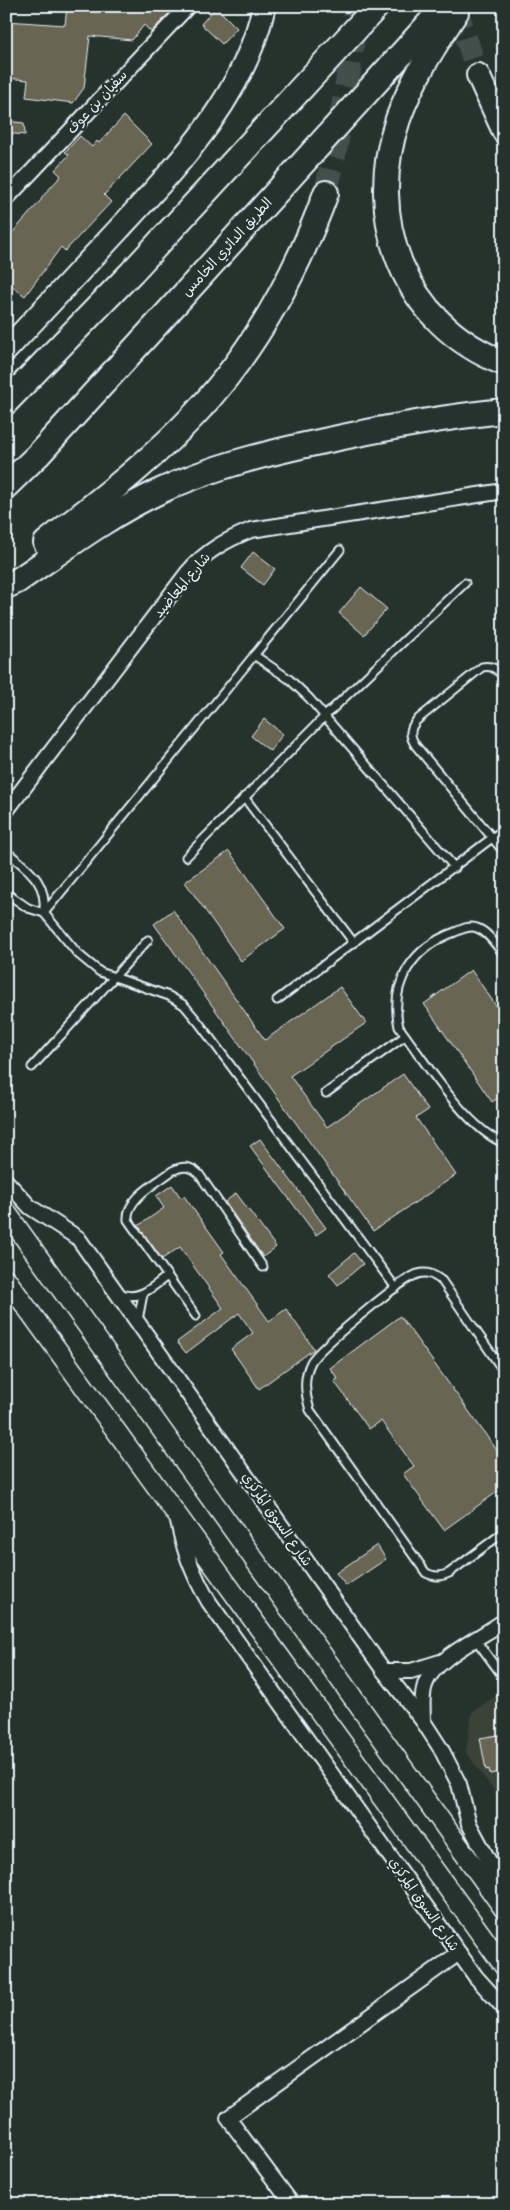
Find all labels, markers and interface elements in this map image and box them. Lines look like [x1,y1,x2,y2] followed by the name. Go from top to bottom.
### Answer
[63,67,131,137] street label: سفيان بن عوف
[178,194,277,301] street label: الطريق الدائري الخامس
[150,549,215,622] street label: شارع المعاضيد
[237,1469,316,1570] street label: شارع السوق المركزي
[384,1854,463,1955] street label: شارع السوق المركزي

